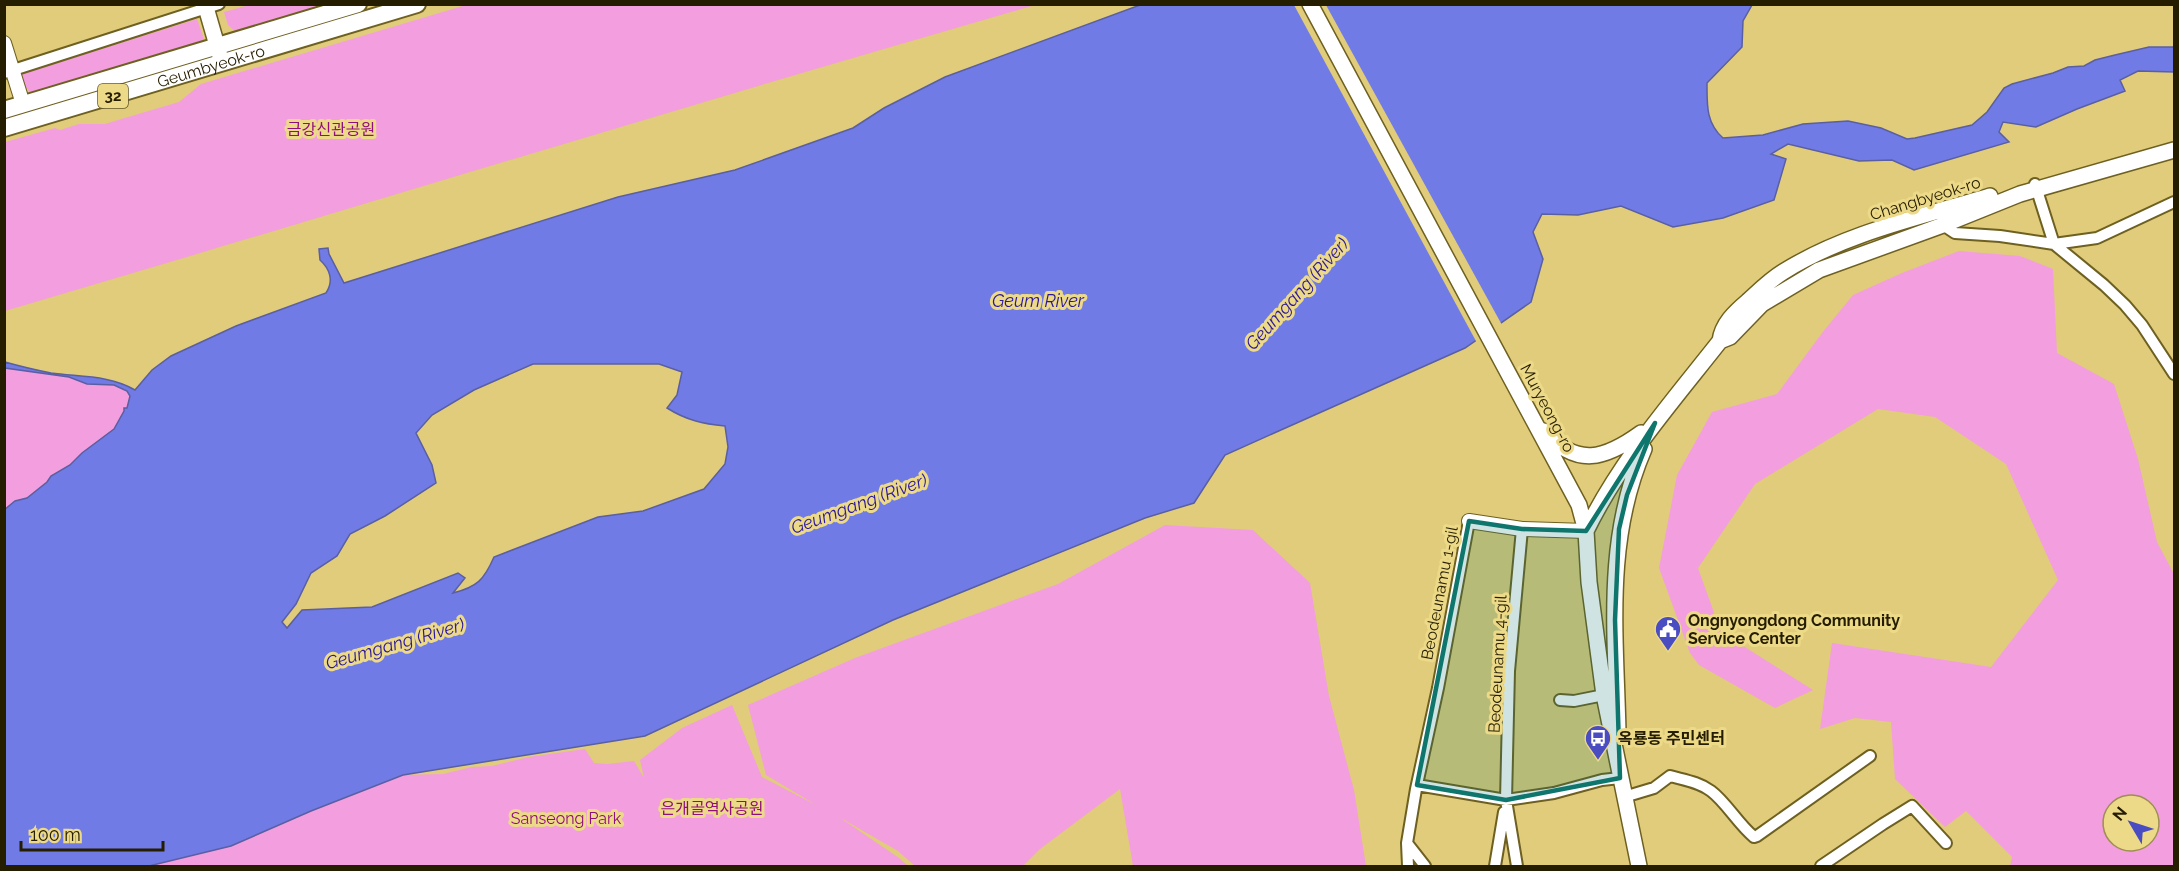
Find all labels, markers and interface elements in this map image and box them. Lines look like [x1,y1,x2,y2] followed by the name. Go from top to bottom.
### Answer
[155,41,267,91] street label: Geumbyeok-ro
[98,84,128,108] road number: 32
[287,120,375,139] park label: 금강신관공원
[1868,173,1983,224] street label: Changbyeok-ro
[1241,233,1353,354] water label: Geumgang (River)
[992,290,1085,311] water label: Geum River
[1516,361,1579,456] street label: Muryeong-ro
[788,469,930,538] water label: Geumgang (River)
[1417,524,1462,662] street label: Beodeunamu 1-gil
[1484,594,1511,733] street label: Beodeunamu 4-gil
[1688,611,1900,648] place label: Ongnyongdong Community Service Center
[323,614,467,673] water label: Geumgang (River)
[1653,614,1683,652] public building icon: Ongnyongdong Community Service Center
[1583,723,1613,761] bus stop icon: 옥룡동 주민센터
[1618,729,1725,748] place label: 옥룡동 주민센터
[2101,793,2161,853] north arrow
[660,799,764,818] park label: 은개골역사공원
[2109,803,2131,825] text: N
[511,809,622,828] park label: Sanseong Park
[21,814,164,852] scale bar
[30,824,81,845] text: 100 m

